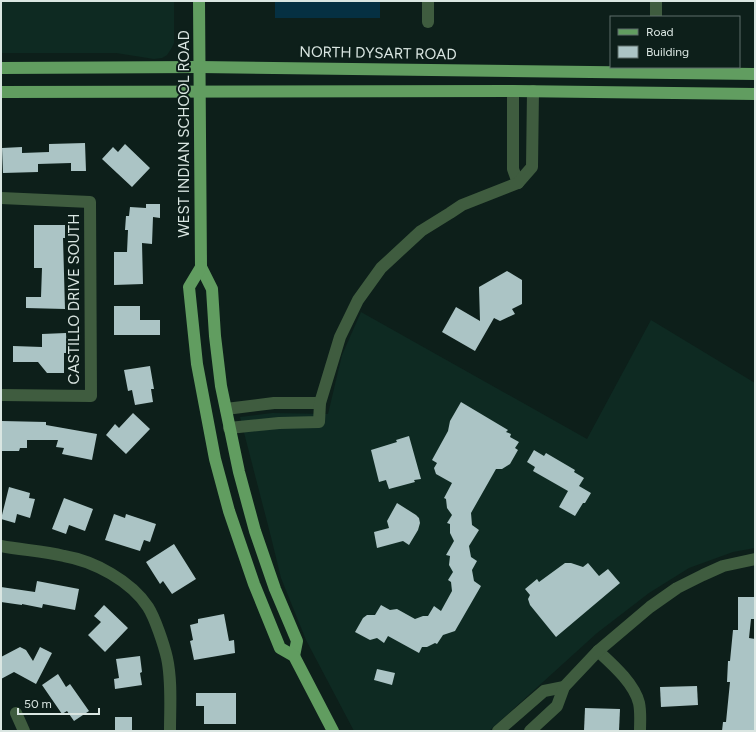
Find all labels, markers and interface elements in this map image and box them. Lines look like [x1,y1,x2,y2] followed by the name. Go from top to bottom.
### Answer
[610,16,740,68] legend
[646,25,674,39] text: Road
[175,30,193,238] street label: WEST INDIAN SCHOOL ROAD
[299,43,457,63] street label: NORTH DYSART ROAD
[646,45,689,59] text: Building
[65,214,83,384] street label: CASTILLO DRIVE SOUTH
[18,690,99,716] scale bar
[24,697,52,711] text: 50 m

